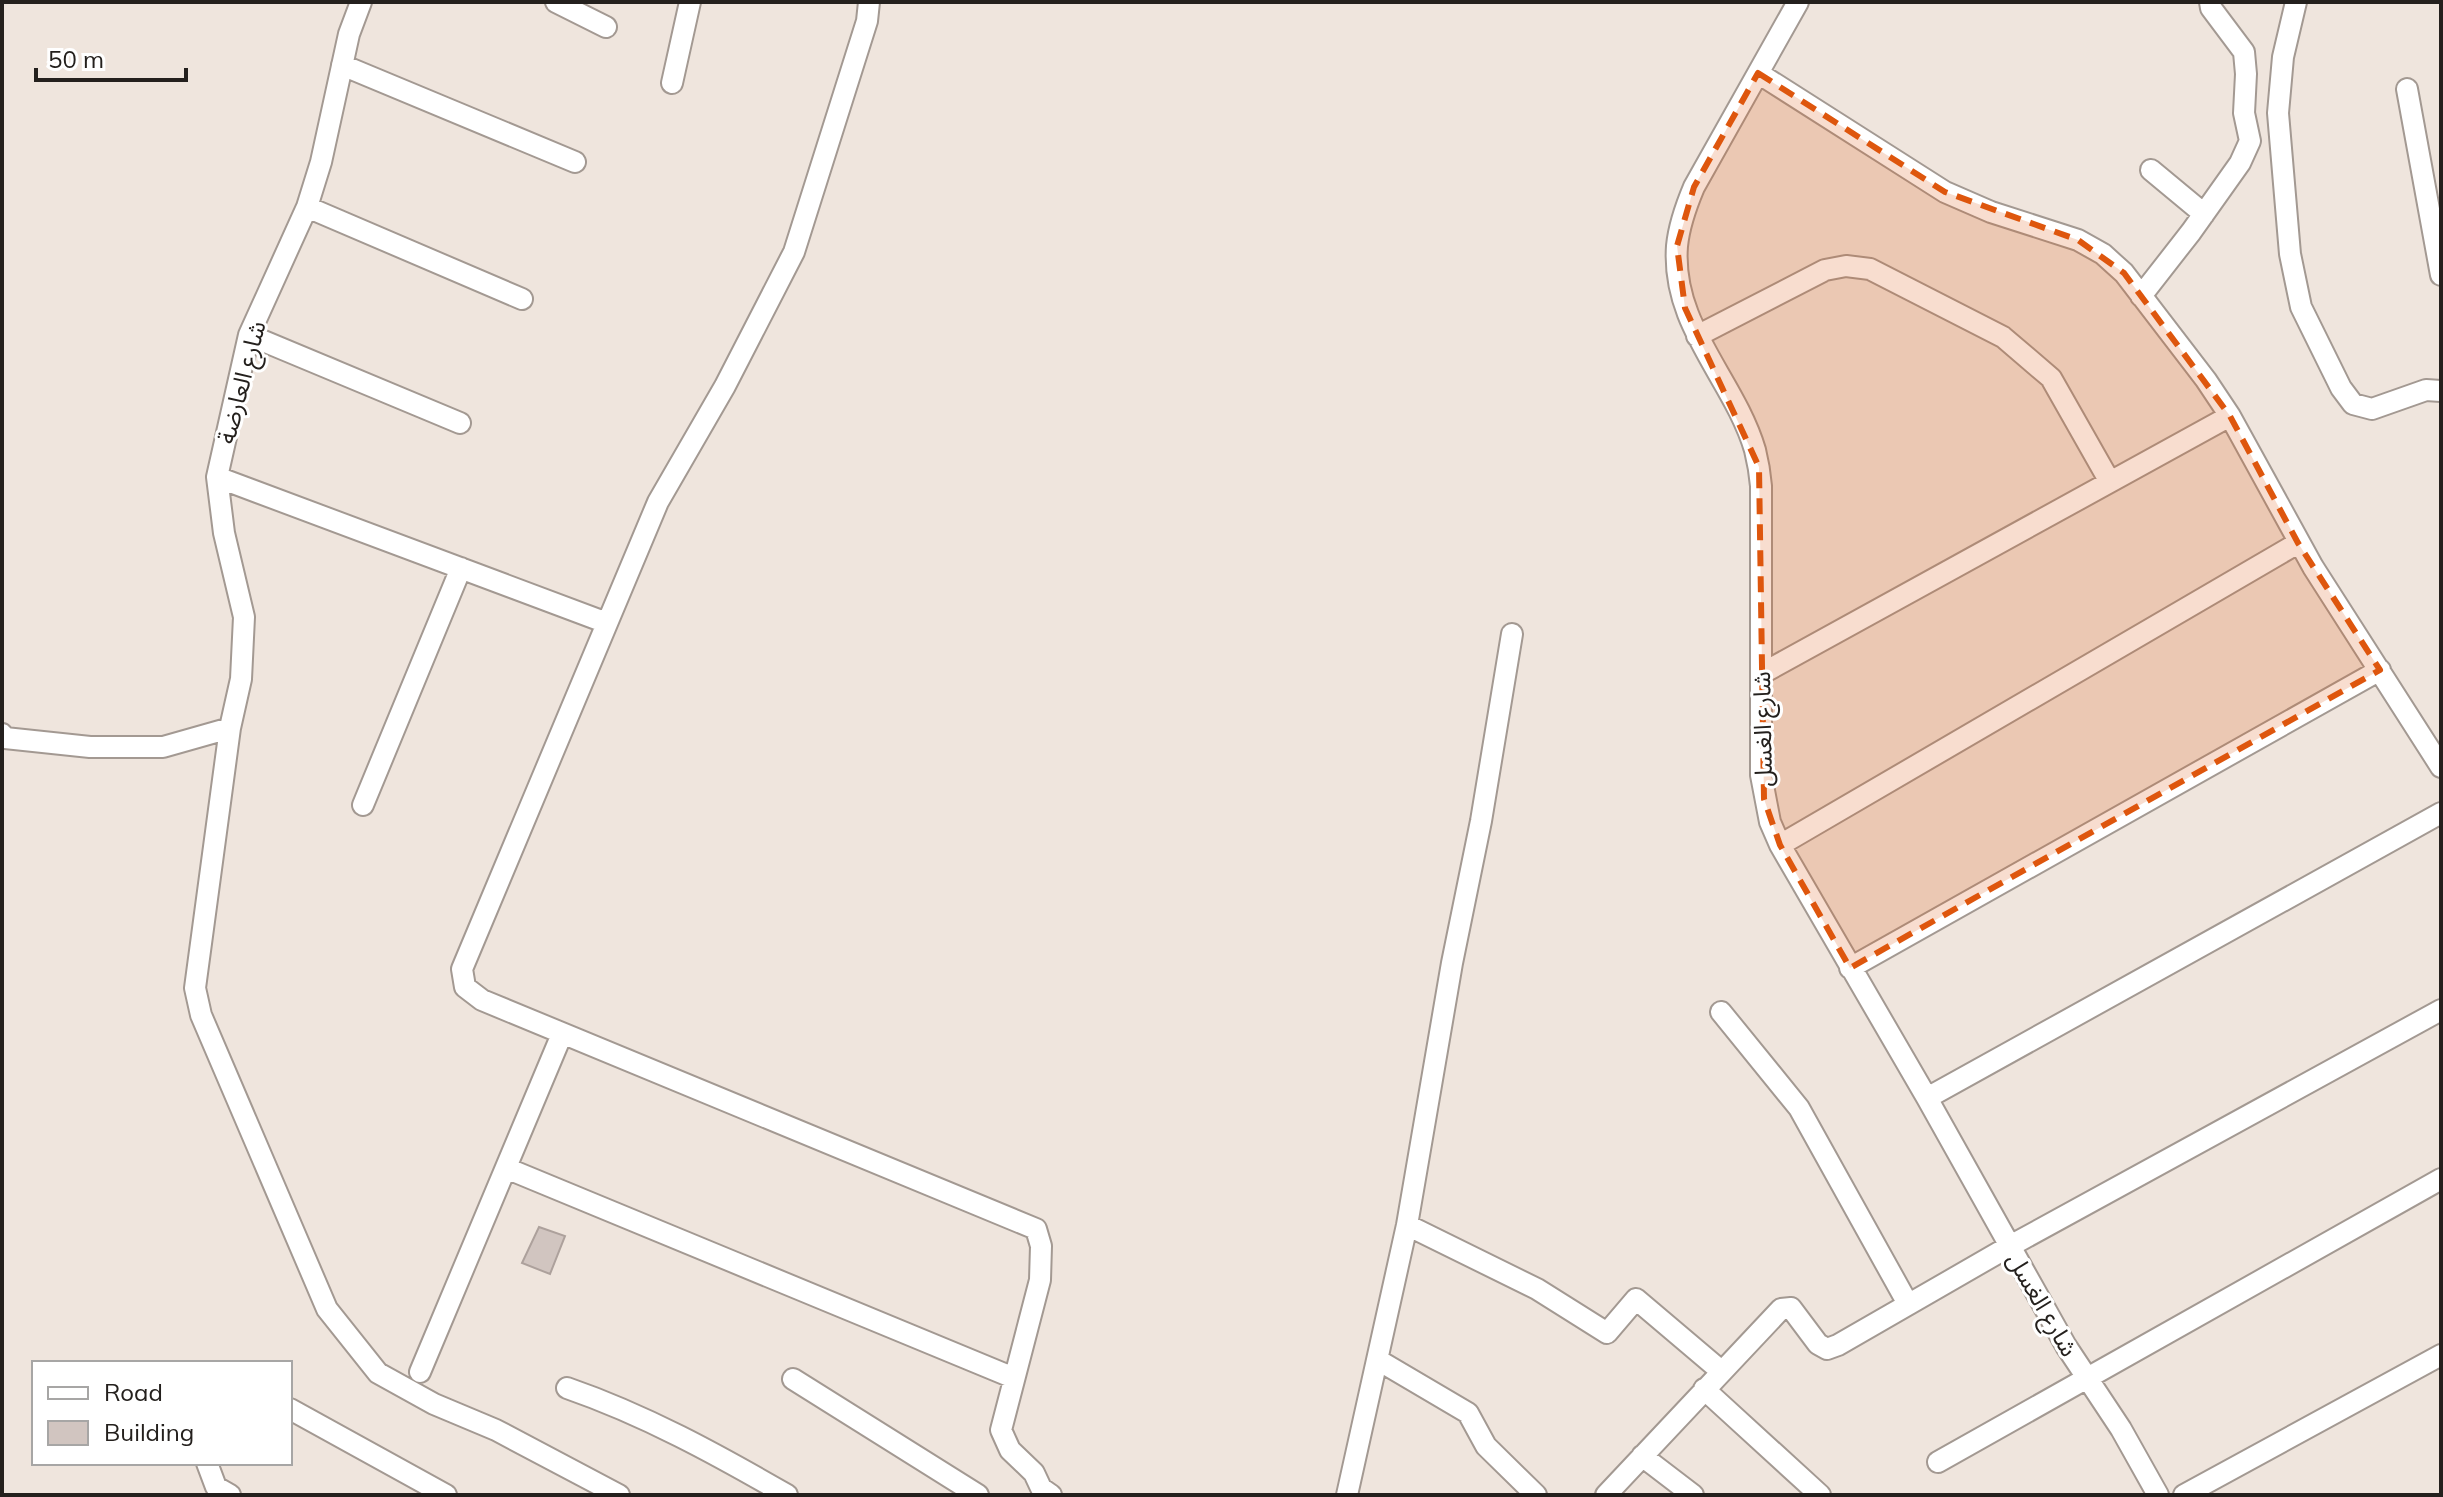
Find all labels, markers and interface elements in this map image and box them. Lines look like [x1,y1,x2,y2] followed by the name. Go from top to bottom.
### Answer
[36,32,186,82] scale bar
[48,44,104,74] text: 50 m
[210,317,275,447] street label: شارع العارضة
[1746,671,1781,787] street label: شارع الغسل
[1999,1247,2085,1363] street label: شارع الغسل
[32,1361,292,1465] legend
[104,1377,163,1407] text: Road
[104,1417,194,1447] text: Building

